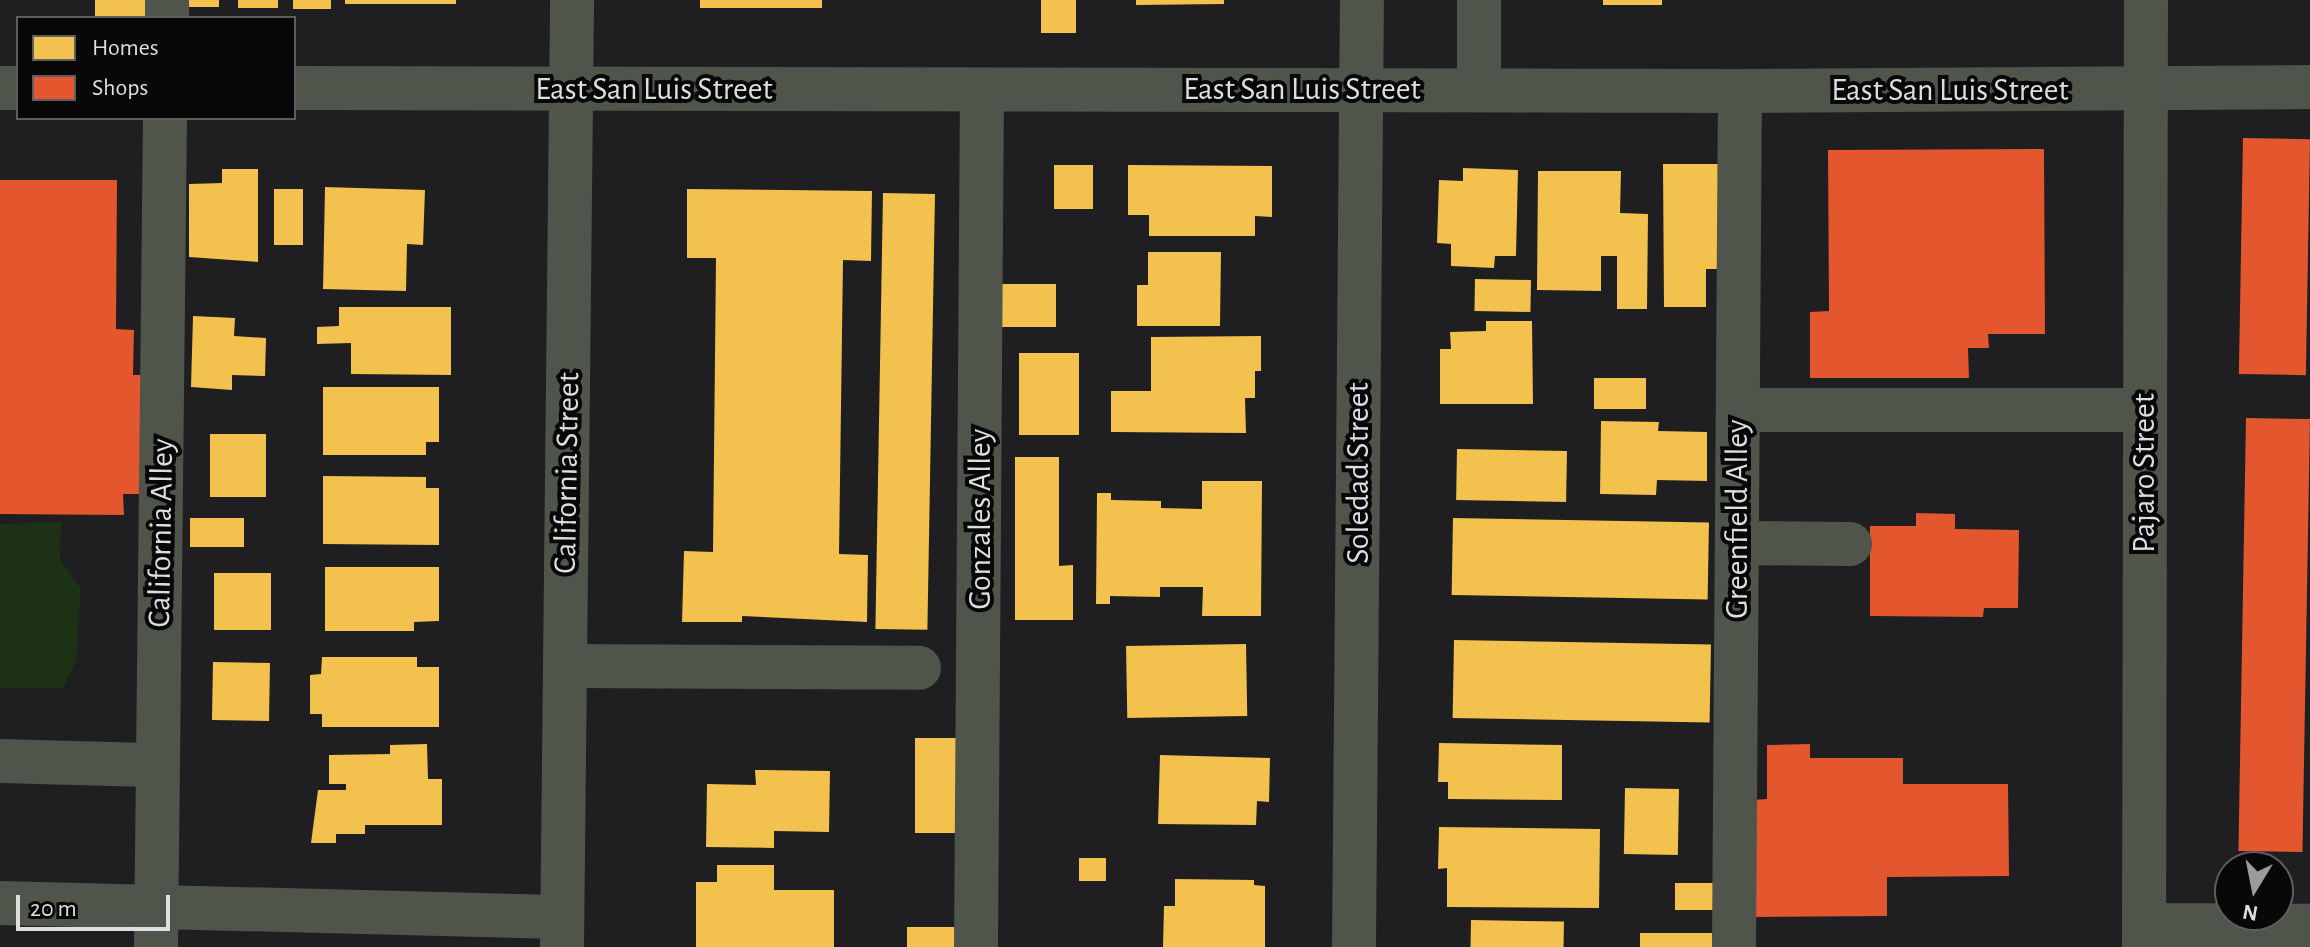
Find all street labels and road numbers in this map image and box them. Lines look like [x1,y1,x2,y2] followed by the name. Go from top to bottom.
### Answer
[535,70,773,108] street label: East San Luis Street
[1183,70,1421,108] street label: East San Luis Street
[1831,71,2069,109] street label: East San Luis Street
[546,372,588,574] street label: California Street
[1339,382,1377,564] street label: Soledad Street
[2125,393,2163,553] street label: Pajaro Street
[1718,419,1756,619] street label: Greenfield Alley
[961,429,999,609] street label: Gonzales Alley
[140,438,182,628] street label: California Alley

